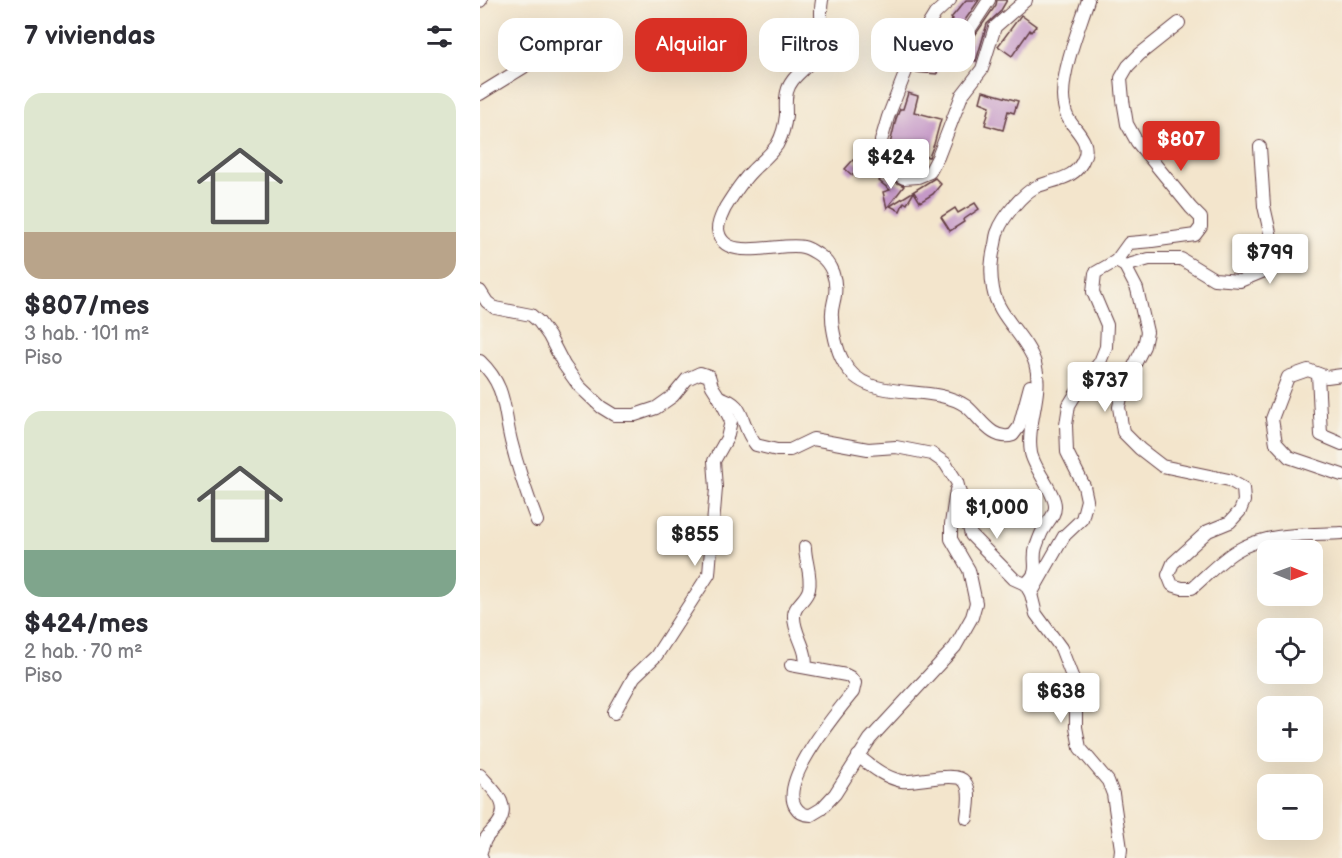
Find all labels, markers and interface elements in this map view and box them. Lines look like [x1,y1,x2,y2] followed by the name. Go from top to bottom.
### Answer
[498,18,623,72] chip: Comprar
[635,18,747,72] chip: Alquilar
[759,18,859,72] chip: Filtros
[871,18,975,72] chip: Nuevo
[423,20,456,53] icon: filters
[24,21,155,52] text: 7 viviendas
[1145,121,1217,172] pin: $807
[1157,128,1205,152] text: $807
[186,132,294,240] icon: home
[855,139,927,190] pin: $424
[867,146,915,170] text: $424
[1234,234,1306,285] pin: $799
[1246,241,1294,265] text: $799
[24,291,149,322] text: $807/mes
[24,322,149,346] text: 3 hab. · 101 m²
[24,346,63,370] text: Piso
[1069,362,1141,413] pin: $737
[1082,369,1128,393] text: $737
[186,450,294,558] icon: home
[948,489,1046,540] pin: $1,000
[965,496,1029,520] text: $1,000
[659,516,731,567] pin: $855
[671,523,719,547] text: $855
[1257,540,1323,606] north arrow
[1257,540,1323,840] map controls
[24,609,148,640] text: $424/mes
[1257,618,1323,684] button: locate
[24,640,143,664] text: 2 hab. · 70 m²
[24,664,63,688] text: Piso
[1025,673,1097,724] pin: $638
[1037,680,1086,704] text: $638
[1257,696,1323,762] button: +
[1257,774,1323,840] button: −

